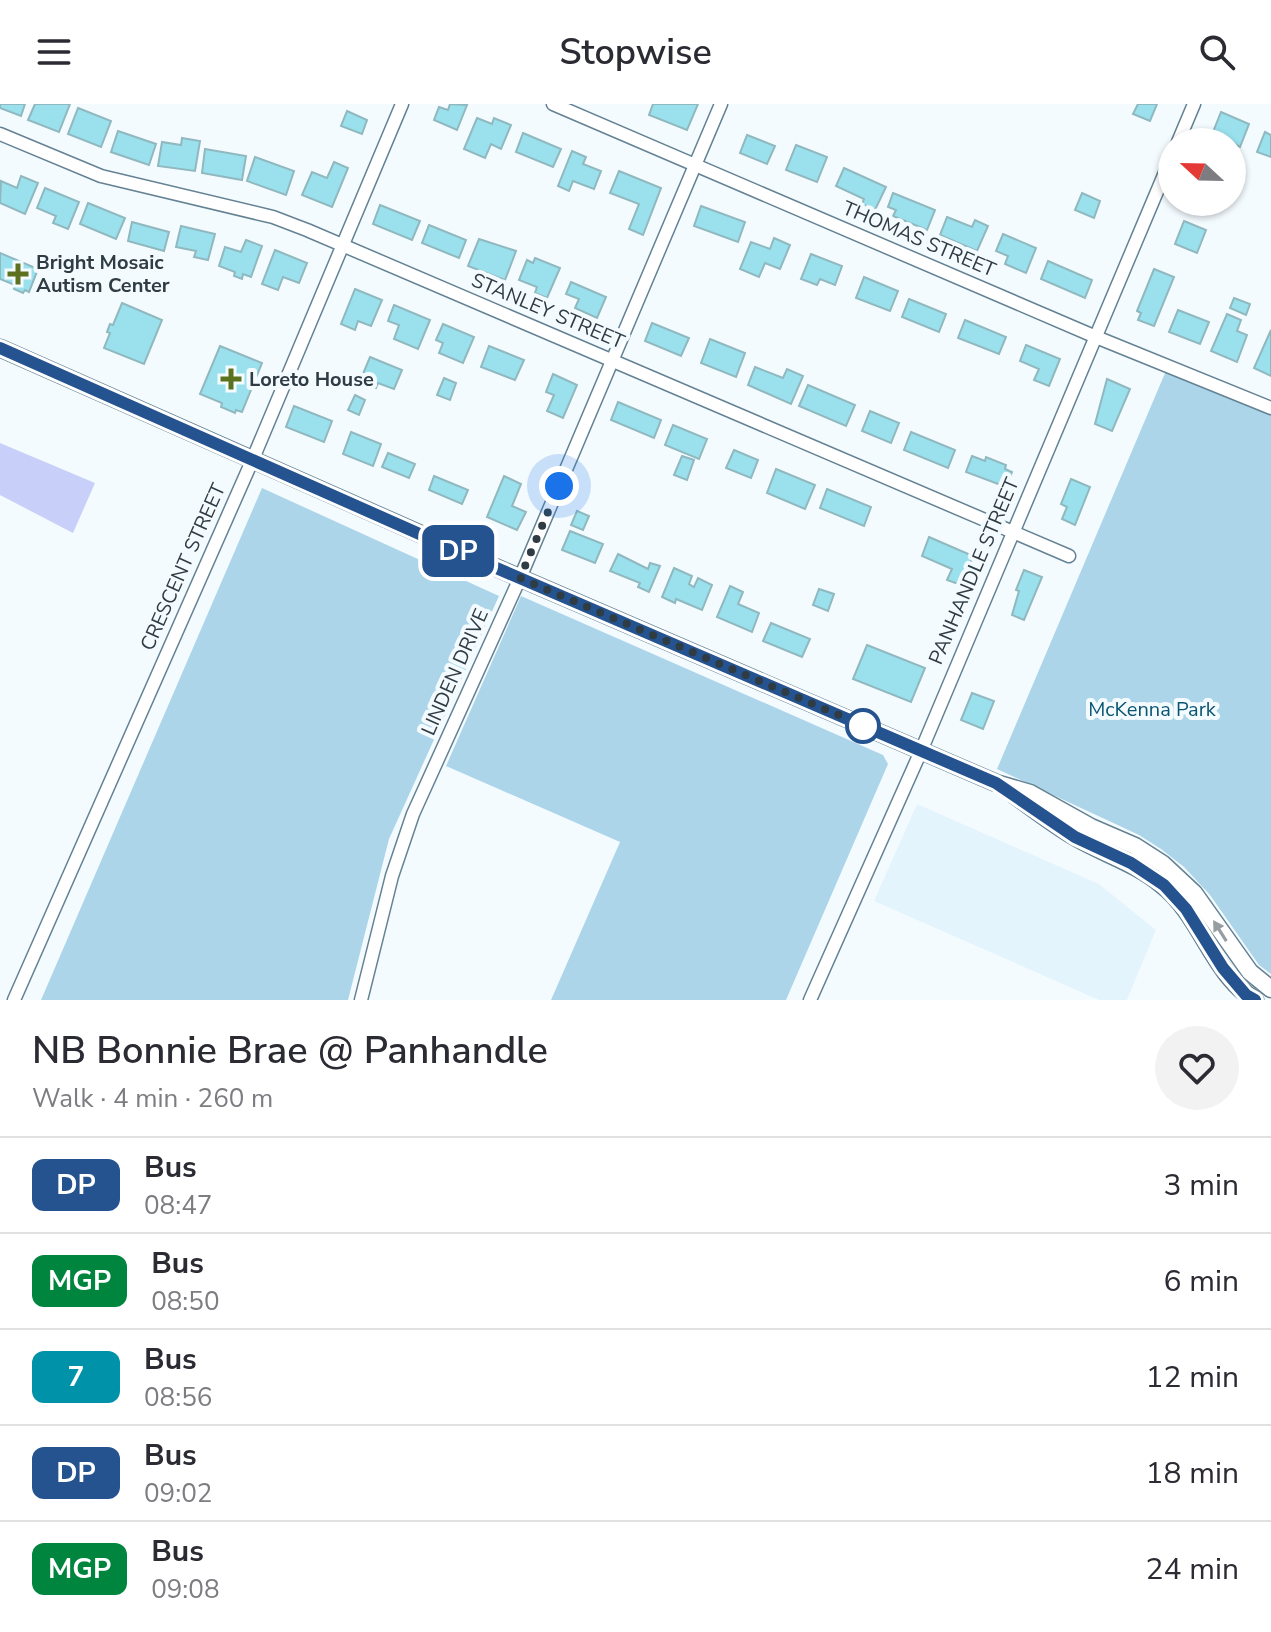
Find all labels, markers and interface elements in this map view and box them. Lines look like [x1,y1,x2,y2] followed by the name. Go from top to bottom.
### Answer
[559,28,712,77] text: Stopwise
[32,30,76,74] icon: menu
[1195,30,1239,74] icon: search
[1158,128,1246,216] north arrow
[1158,128,1246,216] map controls
[838,195,1000,283] street label: THOMAS STREET
[36,249,170,299] place label: Bright Mosaic Autism Center
[7,263,29,285] marker: Bright Mosaic Autism Center
[467,267,629,355] street label: STANLEY STREET
[249,366,374,393] place label: Loreto House
[220,368,242,390] marker: Loreto House
[539,466,579,506] your location
[922,474,1026,668] street label: PANHANDLE STREET
[134,479,232,655] street label: CRESCENT STREET
[422,525,494,577] line badge: DP
[438,532,478,570] text: DP
[415,604,495,740] street label: LINDEN DRIVE
[1088,696,1217,723] park label: McKenna Park
[846,709,880,743] unlabelled marker
[1214,920,1228,942] one-way arrow
[32,1025,548,1076] text: NB Bonnie Brae @ Panhandle
[1155,1026,1239,1110] button: heart
[32,1081,273,1116] text: Walk · 4 min · 260 m
[144,1147,197,1188] text: Bus
[1164,1165,1239,1206] text: 3 min
[56,1166,96,1204] text: DP
[144,1188,212,1223] text: 08:47
[151,1243,204,1284] text: Bus
[1164,1261,1239,1302] text: 6 min
[48,1262,111,1300] text: MGP
[151,1284,220,1319] text: 08:50
[144,1339,197,1380] text: Bus
[1146,1357,1239,1398] text: 12 min
[68,1358,84,1396] text: 7
[144,1380,212,1415] text: 08:56
[144,1435,197,1476] text: Bus
[1146,1453,1239,1494] text: 18 min
[56,1454,96,1492] text: DP
[144,1476,212,1511] text: 09:02
[151,1531,204,1572] text: Bus
[1146,1549,1239,1590] text: 24 min
[48,1550,111,1588] text: MGP
[151,1572,220,1607] text: 09:08

